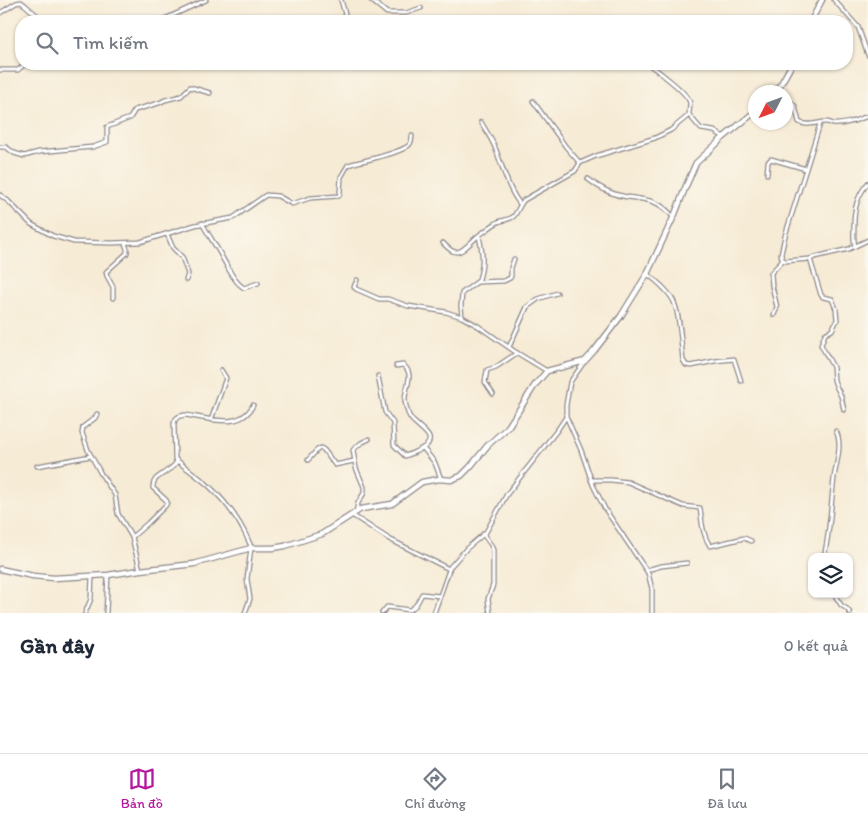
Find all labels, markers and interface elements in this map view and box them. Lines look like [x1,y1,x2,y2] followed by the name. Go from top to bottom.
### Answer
[15,15,853,70] search box
[33,29,61,57] icon: search
[73,31,148,54] text: Tìm kiếm
[748,85,793,130] north arrow
[808,553,853,598] map controls
[808,553,853,598] button: layers
[20,633,94,658] text: Gần đây
[784,636,848,655] text: 0 kết quả
[121,765,163,812] tab: Bản đồ
[404,765,466,812] tab: Chỉ đường
[707,765,747,812] tab: Đã lưu

